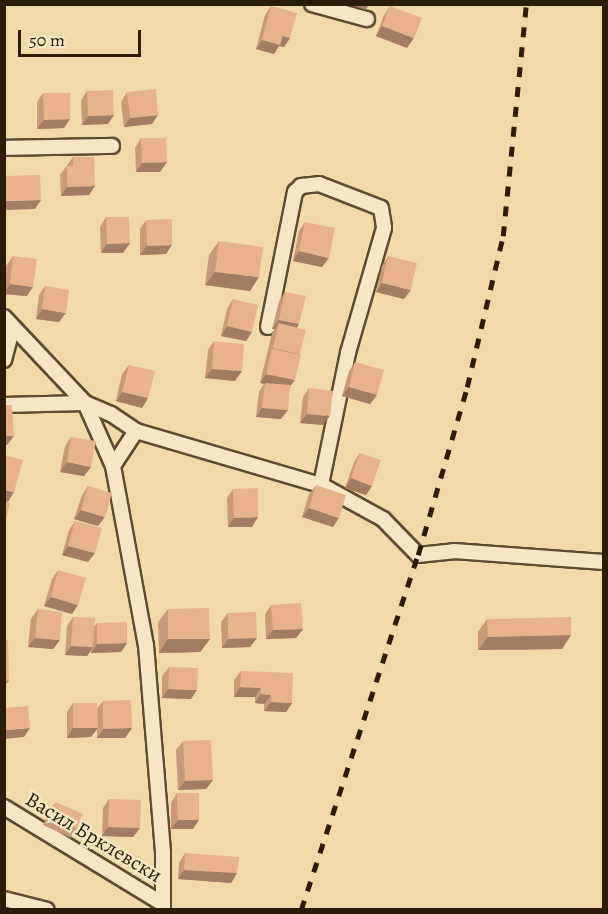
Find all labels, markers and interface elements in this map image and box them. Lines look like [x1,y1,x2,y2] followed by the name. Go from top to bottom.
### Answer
[21,18,144,56] scale bar
[29,28,65,52] text: 50 m
[21,786,167,888] street label: Васил Брклевски

